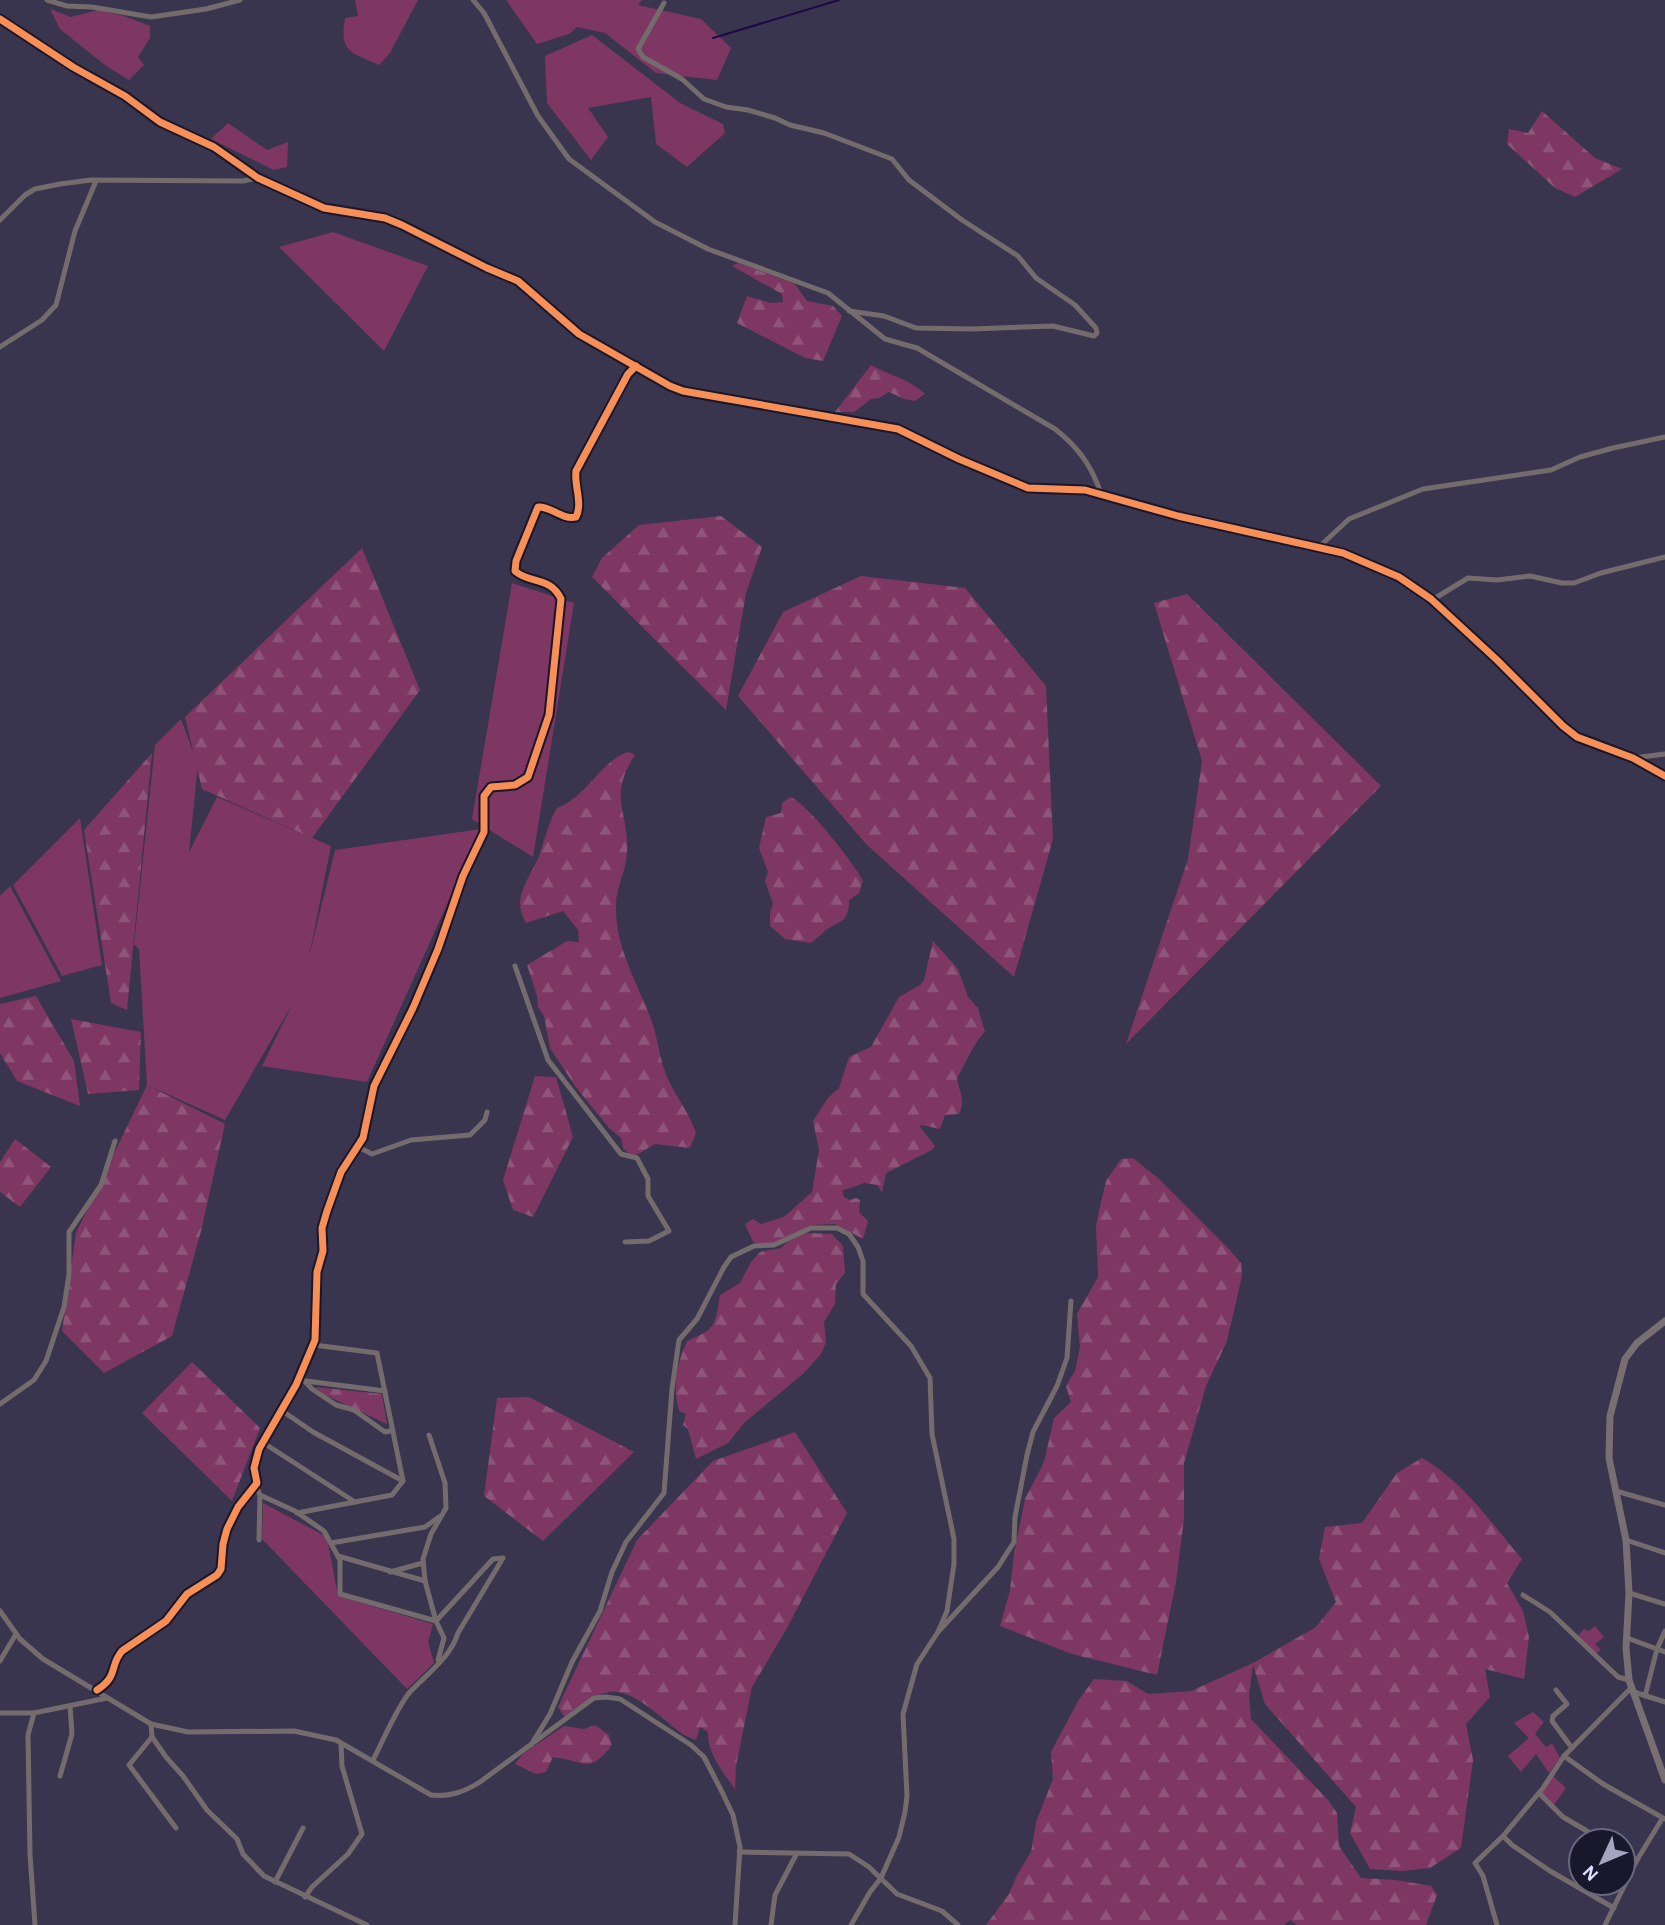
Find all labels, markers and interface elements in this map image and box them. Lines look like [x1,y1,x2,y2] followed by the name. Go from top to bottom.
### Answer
[1567,1827,1637,1897] north arrow
[1579,1861,1602,1884] text: N

